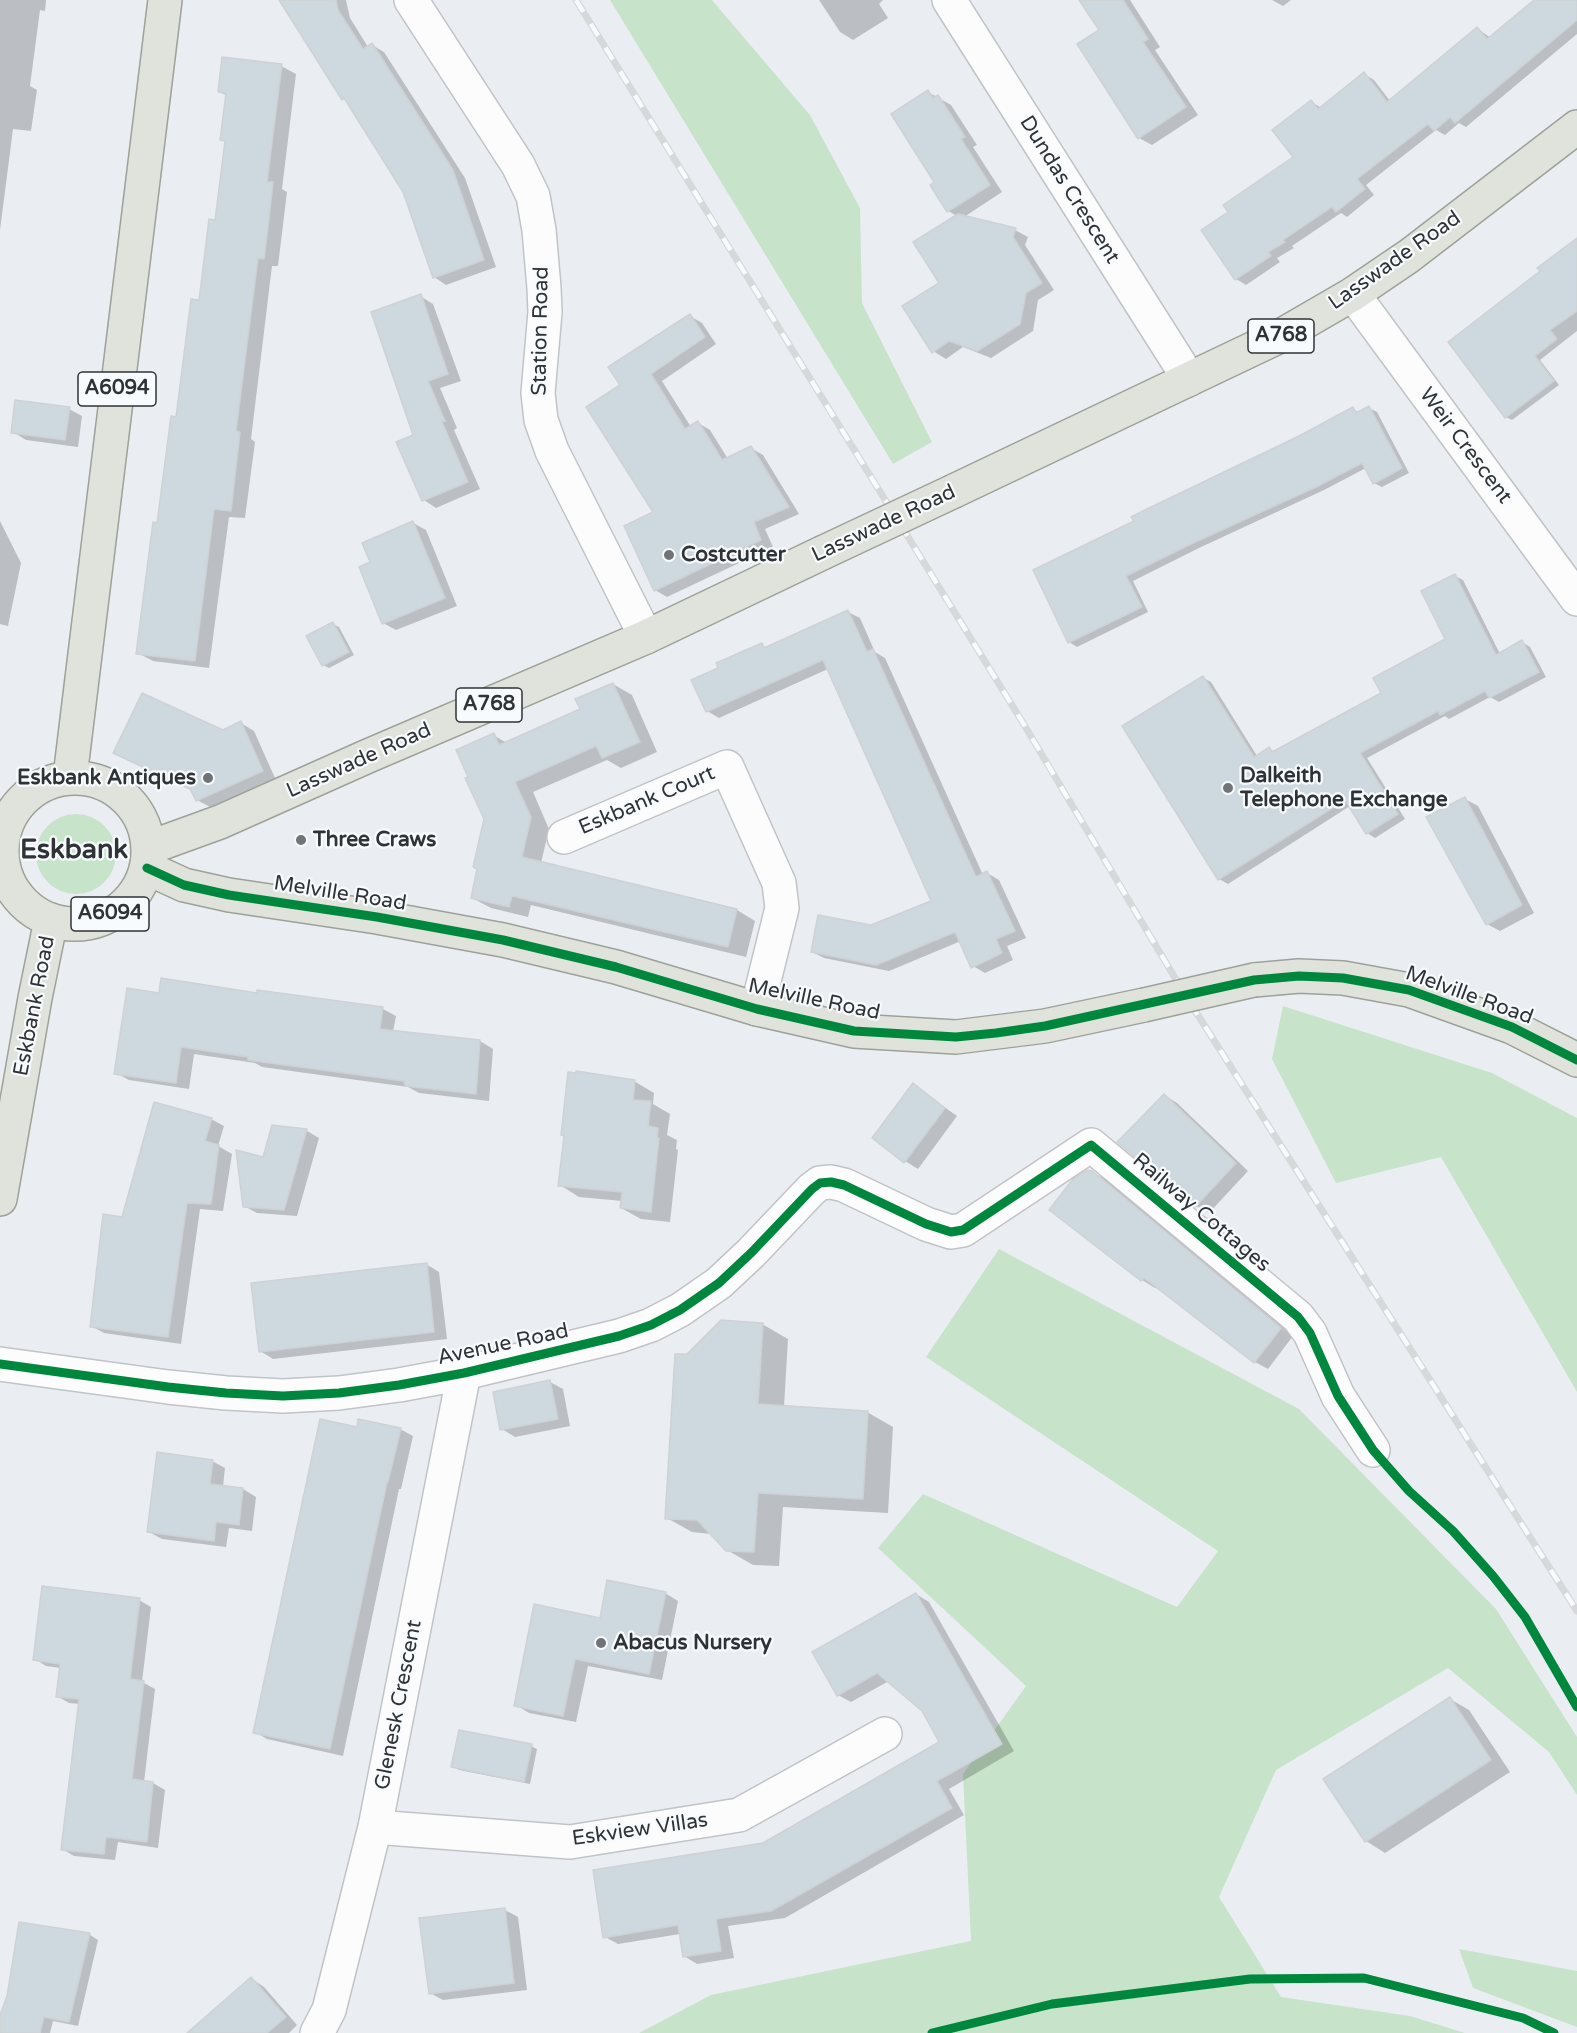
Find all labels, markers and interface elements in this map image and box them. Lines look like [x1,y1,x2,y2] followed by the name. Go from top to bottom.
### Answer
[1013,111,1125,269] street label: Dundas Crescent
[1324,206,1466,316] street label: Lasswade Road
[527,266,555,396] street label: Station Road
[1248,319,1314,353] road number: A768
[78,372,156,406] road number: A6094
[1413,383,1517,509] street label: Weir Crescent
[808,480,960,568] street label: Lasswade Road
[681,542,786,568] place label: Costcutter
[662,548,676,562] marker: Costcutter
[456,688,522,722] road number: A768
[283,718,435,804] street label: Lasswade Road
[575,761,719,841] street label: Eskbank Court
[1240,763,1448,813] place label: Dalkeith Telephone Exchange
[17,765,196,791] place label: Eskbank Antiques
[201,771,215,785] marker: Eskbank Antiques
[1221,781,1235,795] marker: Dalkeith Telephone Exchange
[313,827,436,853] place label: Three Craws
[294,833,308,847] marker: Three Craws
[20,835,128,867] district label: Eskbank
[272,871,408,917] street label: Melville Road
[71,897,149,931] road number: A6094
[9,934,61,1078] street label: Eskbank Road
[1402,961,1536,1031] street label: Melville Road
[746,974,882,1026] street label: Melville Road
[1127,1148,1275,1278] street label: Railway Cottages
[435,1319,571,1371] street label: Avenue Road
[370,1618,428,1792] street label: Glenesk Crescent
[613,1630,772,1656] place label: Abacus Nursery
[594,1636,608,1650] marker: Abacus Nursery
[570,1808,710,1852] street label: Eskview Villas

